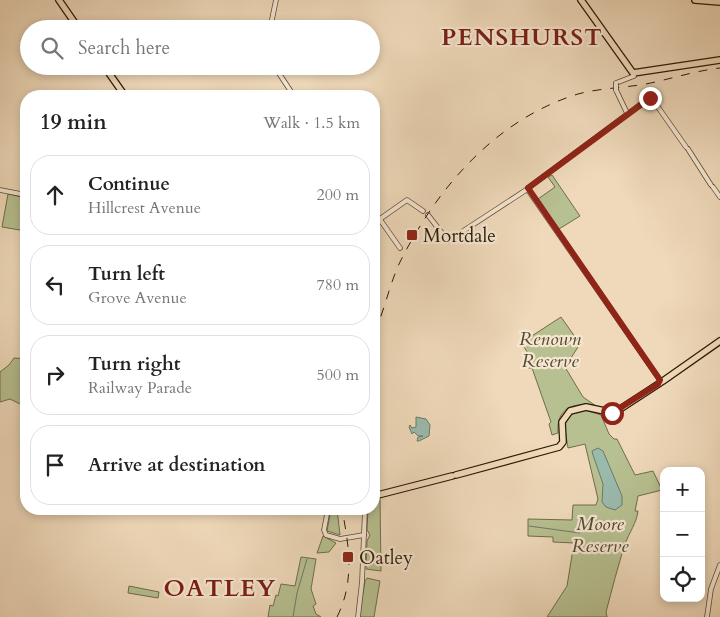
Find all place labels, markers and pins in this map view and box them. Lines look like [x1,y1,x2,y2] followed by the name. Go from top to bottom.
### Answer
[423,223,496,249] place label: Mortdale
[405,228,419,242] marker: Mortdale
[359,545,413,571] place label: Oatley
[341,550,355,564] marker: Oatley

